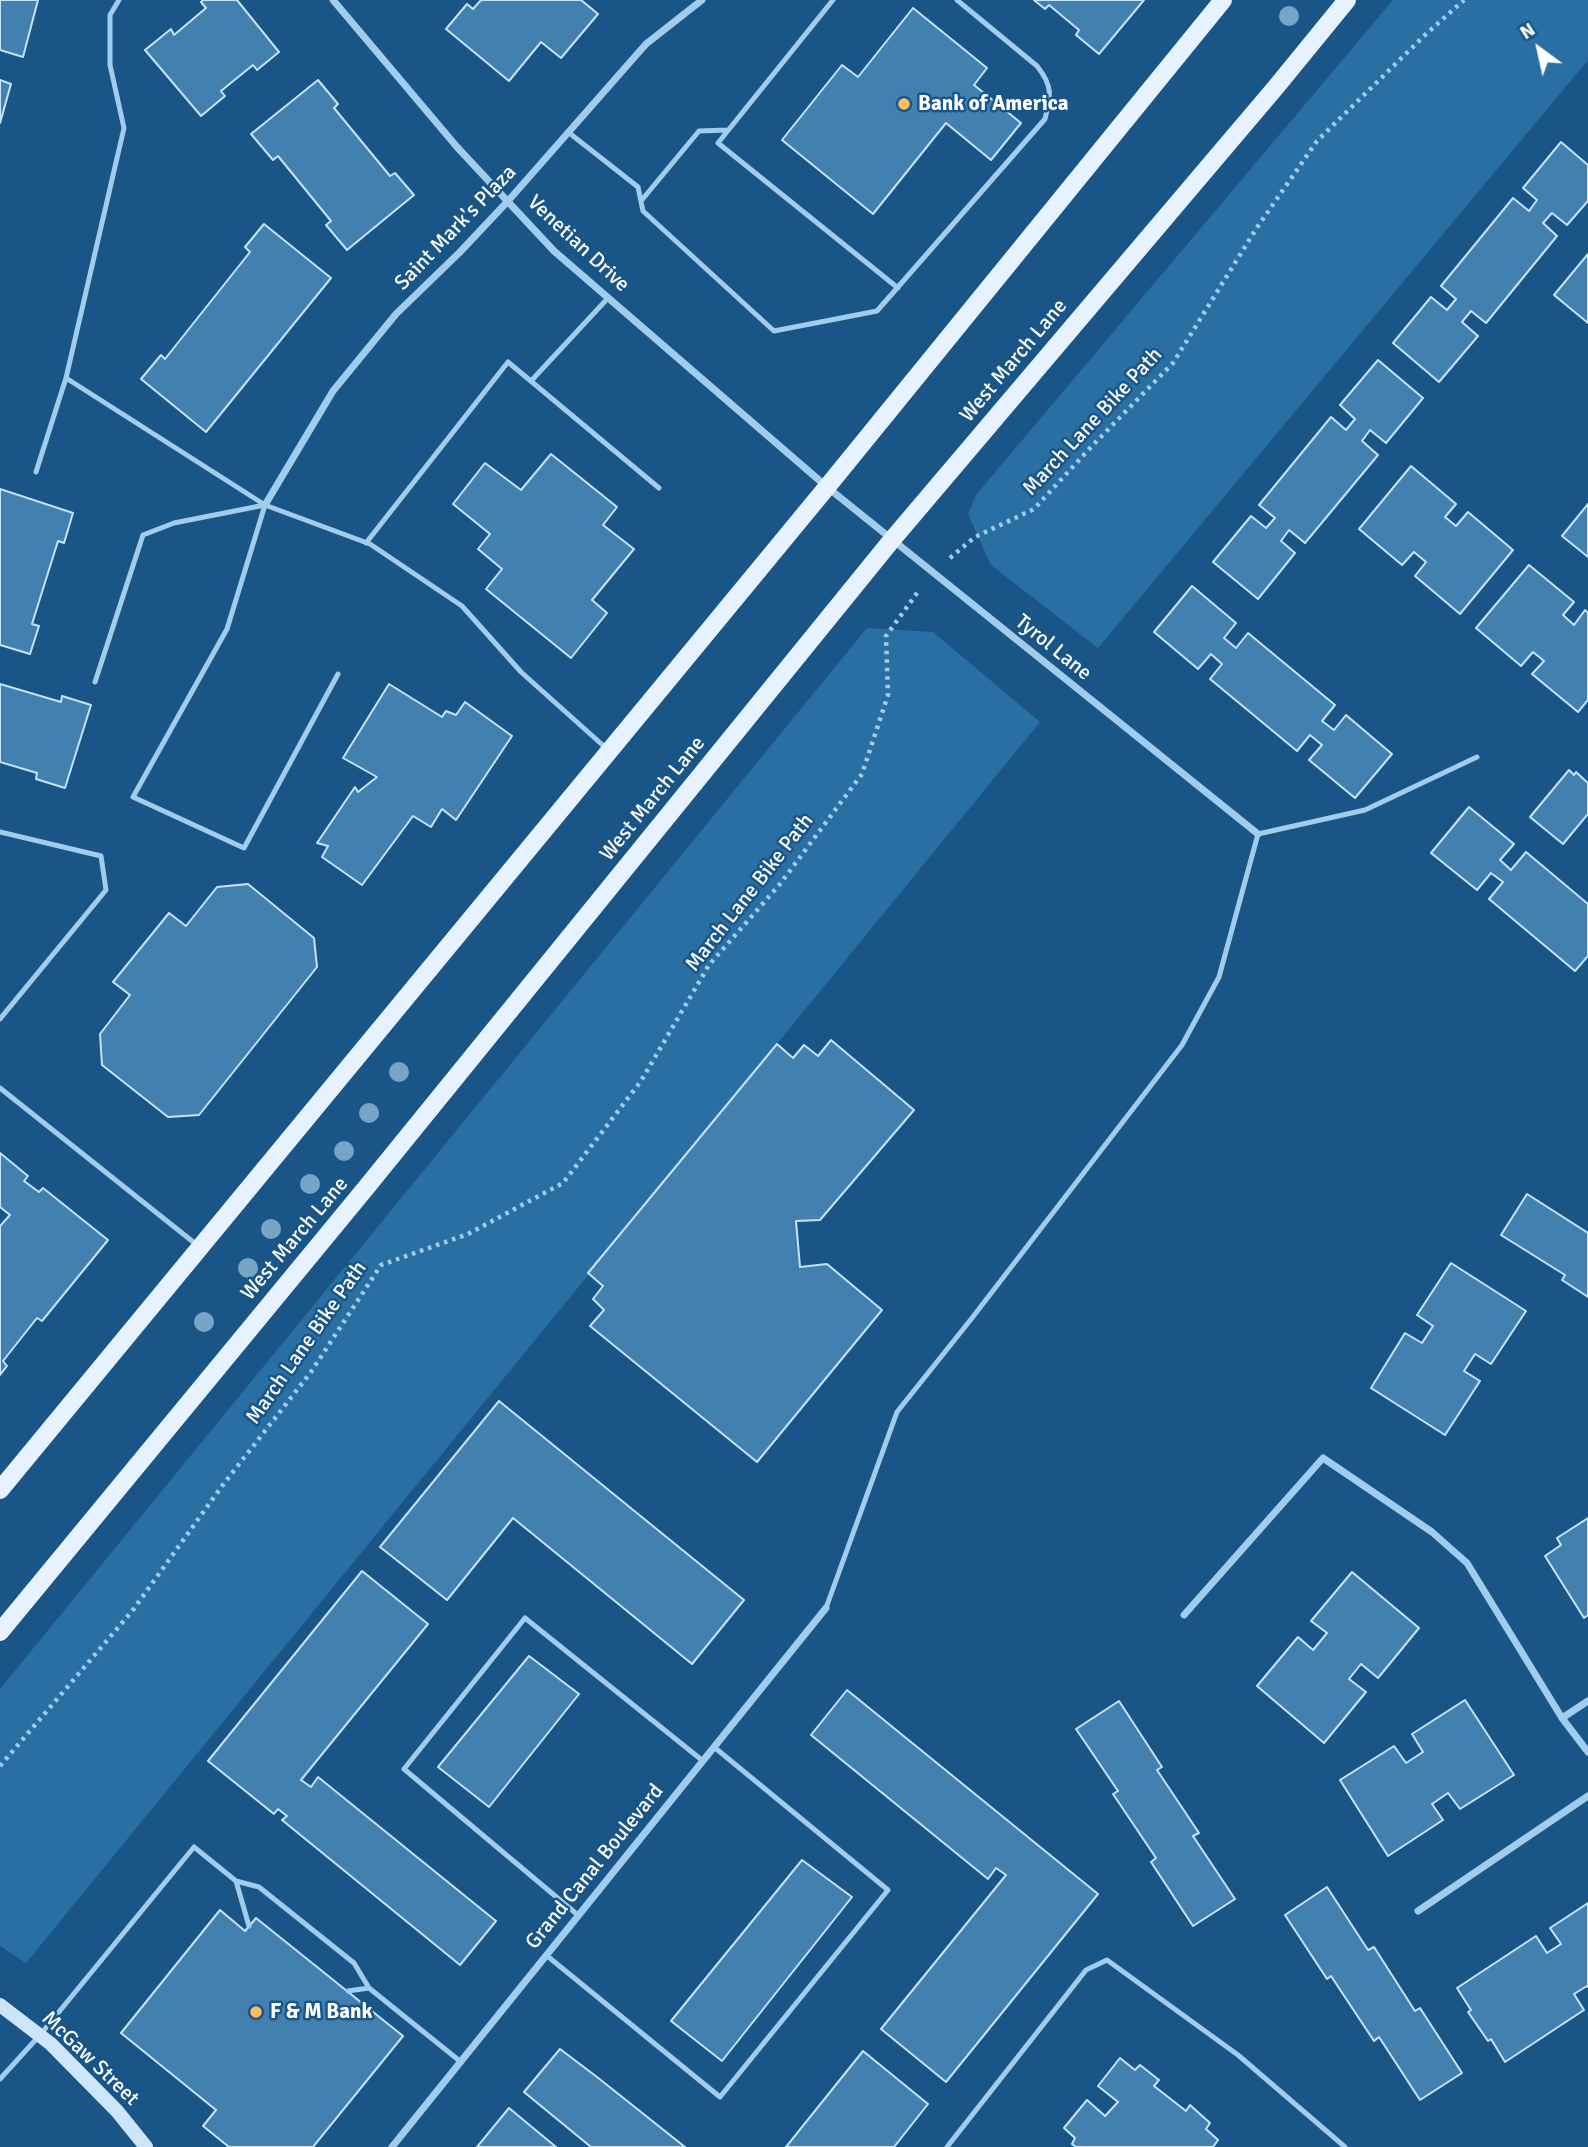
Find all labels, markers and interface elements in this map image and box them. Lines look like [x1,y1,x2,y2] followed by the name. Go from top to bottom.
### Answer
[1504,14,1574,84] north arrow
[1515,18,1540,45] text: N
[918,91,1068,117] place label: Bank of America
[896,96,912,112] marker: Bank of America
[390,160,522,296] street label: Saint Mark's Plaza
[522,190,634,298] street label: Venetian Drive
[955,294,1073,428] street label: West March Lane
[1018,343,1168,501] street label: March Lane Bike Path
[1010,610,1096,686] street label: Tyrol Lane
[595,732,711,866] street label: West March Lane
[681,809,819,977] street label: March Lane Bike Path
[236,1172,354,1306] street label: West March Lane
[241,1257,373,1429] street label: March Lane Bike Path
[521,1779,669,1955] street label: Grand Canal Boulevard
[270,1999,373,2025] place label: F & M Bank
[248,2004,264,2020] marker: F & M Bank
[36,2006,144,2112] street label: McGaw Street

